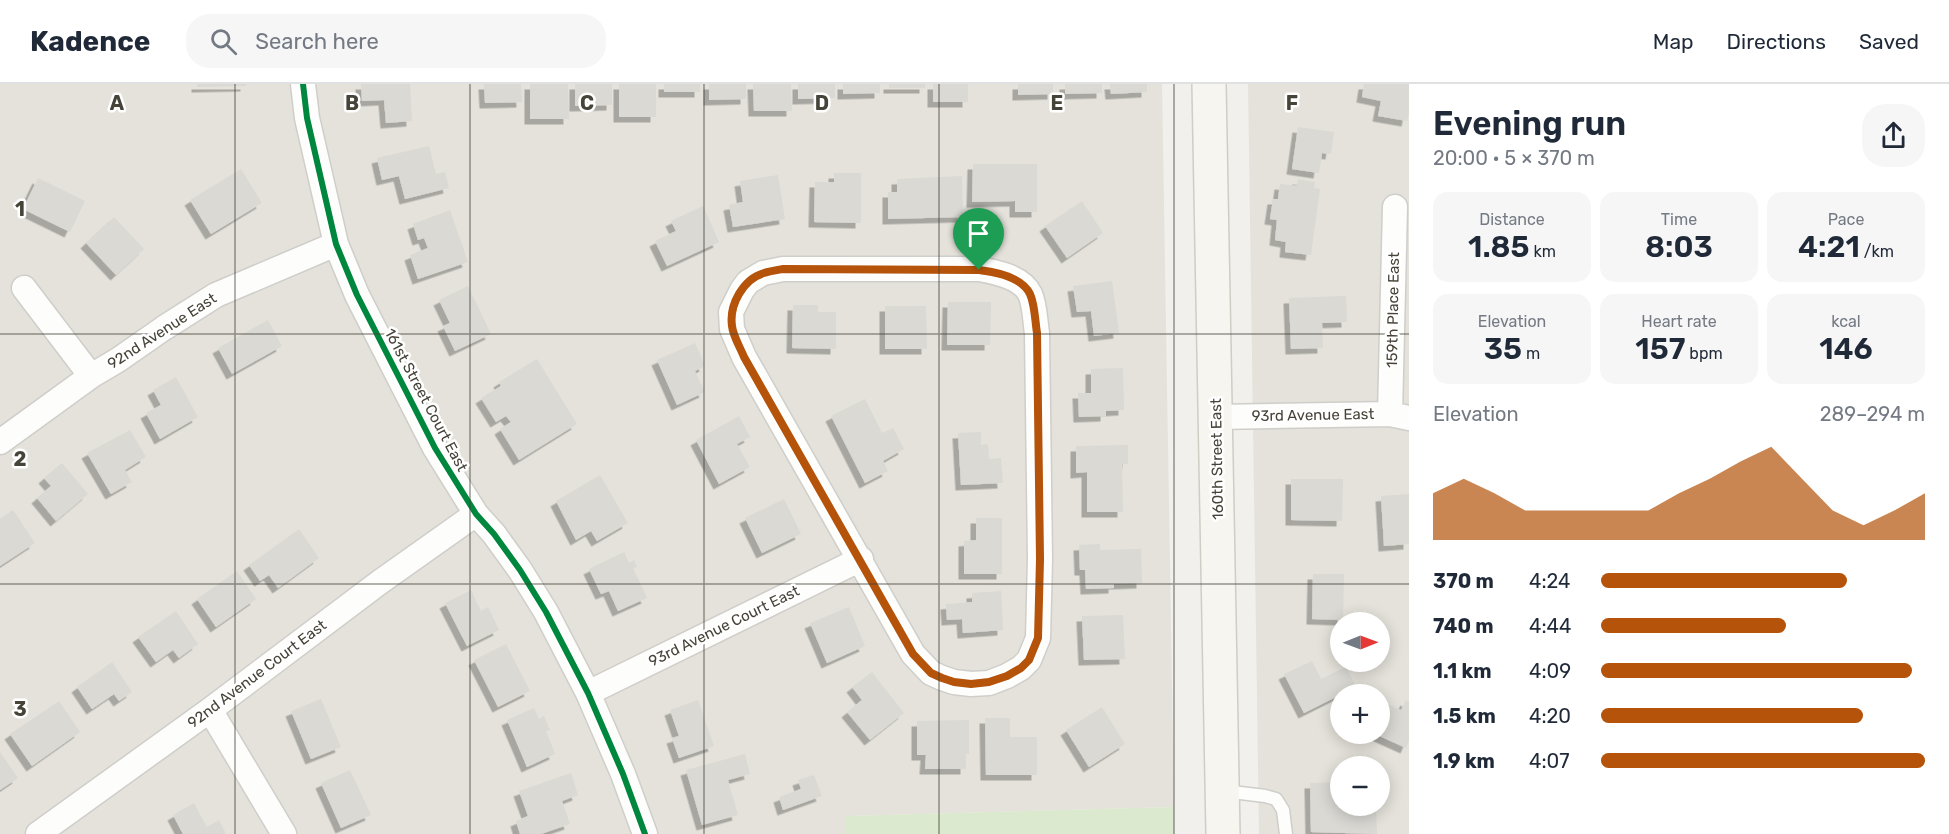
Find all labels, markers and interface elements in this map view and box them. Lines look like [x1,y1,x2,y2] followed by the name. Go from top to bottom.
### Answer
[186,14,606,68] search box
[30,25,150,58] text: Kadence
[207,25,240,58] icon: search
[255,28,379,55] text: Search here
[1653,29,1694,54] text: Map
[1727,29,1826,54] text: Directions
[1859,29,1919,54] text: Saved
[110,91,125,115] text: A
[345,91,359,115] text: B
[580,91,594,115] text: C
[815,91,829,115] text: D
[1051,91,1063,115] text: E
[1286,91,1298,115] text: F
[1433,104,1626,143] text: Evening run
[1862,104,1925,167] button: share
[1433,146,1595,170] text: 20:00 · 5 × 370 m
[15,197,25,221] text: 1
[953,208,1004,270] pin
[1479,210,1545,229] text: Distance
[1661,210,1697,229] text: Time
[1828,210,1864,229] text: Pace
[962,217,995,250] icon: arrive
[1468,229,1530,265] text: 1.85
[1645,229,1713,265] text: 8:03
[1798,229,1860,265] text: 4:21
[1530,242,1556,261] text: km
[1860,242,1894,261] text: /km
[1383,252,1403,368] street label: 159th Place East
[104,289,220,373] street label: 92nd Avenue East
[1478,312,1546,331] text: Elevation
[1641,312,1717,331] text: Heart rate
[1831,312,1861,331] text: kcal
[381,325,471,475] street label: 161st Street Court East
[1484,331,1522,367] text: 35
[1635,331,1685,367] text: 157
[1819,331,1873,367] text: 146
[1522,344,1540,363] text: m
[1685,344,1723,363] text: bpm
[1207,398,1227,520] street label: 160th Street East
[1433,402,1519,426] text: Elevation
[1820,402,1925,426] text: 289–294 m
[1252,405,1375,425] street label: 93rd Avenue East
[14,447,27,471] text: 2
[1433,569,1494,593] text: 370 m
[1529,569,1571,593] text: 4:24
[646,582,802,670] street label: 93rd Avenue Court East
[1330,612,1390,672] north arrow
[1330,612,1390,816] map controls
[1433,614,1494,638] text: 740 m
[1529,614,1571,638] text: 4:44
[184,616,330,732] street label: 92nd Avenue Court East
[1433,659,1492,683] text: 1.1 km
[1529,659,1571,683] text: 4:09
[1330,684,1390,744] button: +
[13,697,27,721] text: 3
[1433,704,1496,728] text: 1.5 km
[1529,704,1571,728] text: 4:20
[1433,749,1495,773] text: 1.9 km
[1529,749,1570,773] text: 4:07
[1330,756,1390,816] button: −

